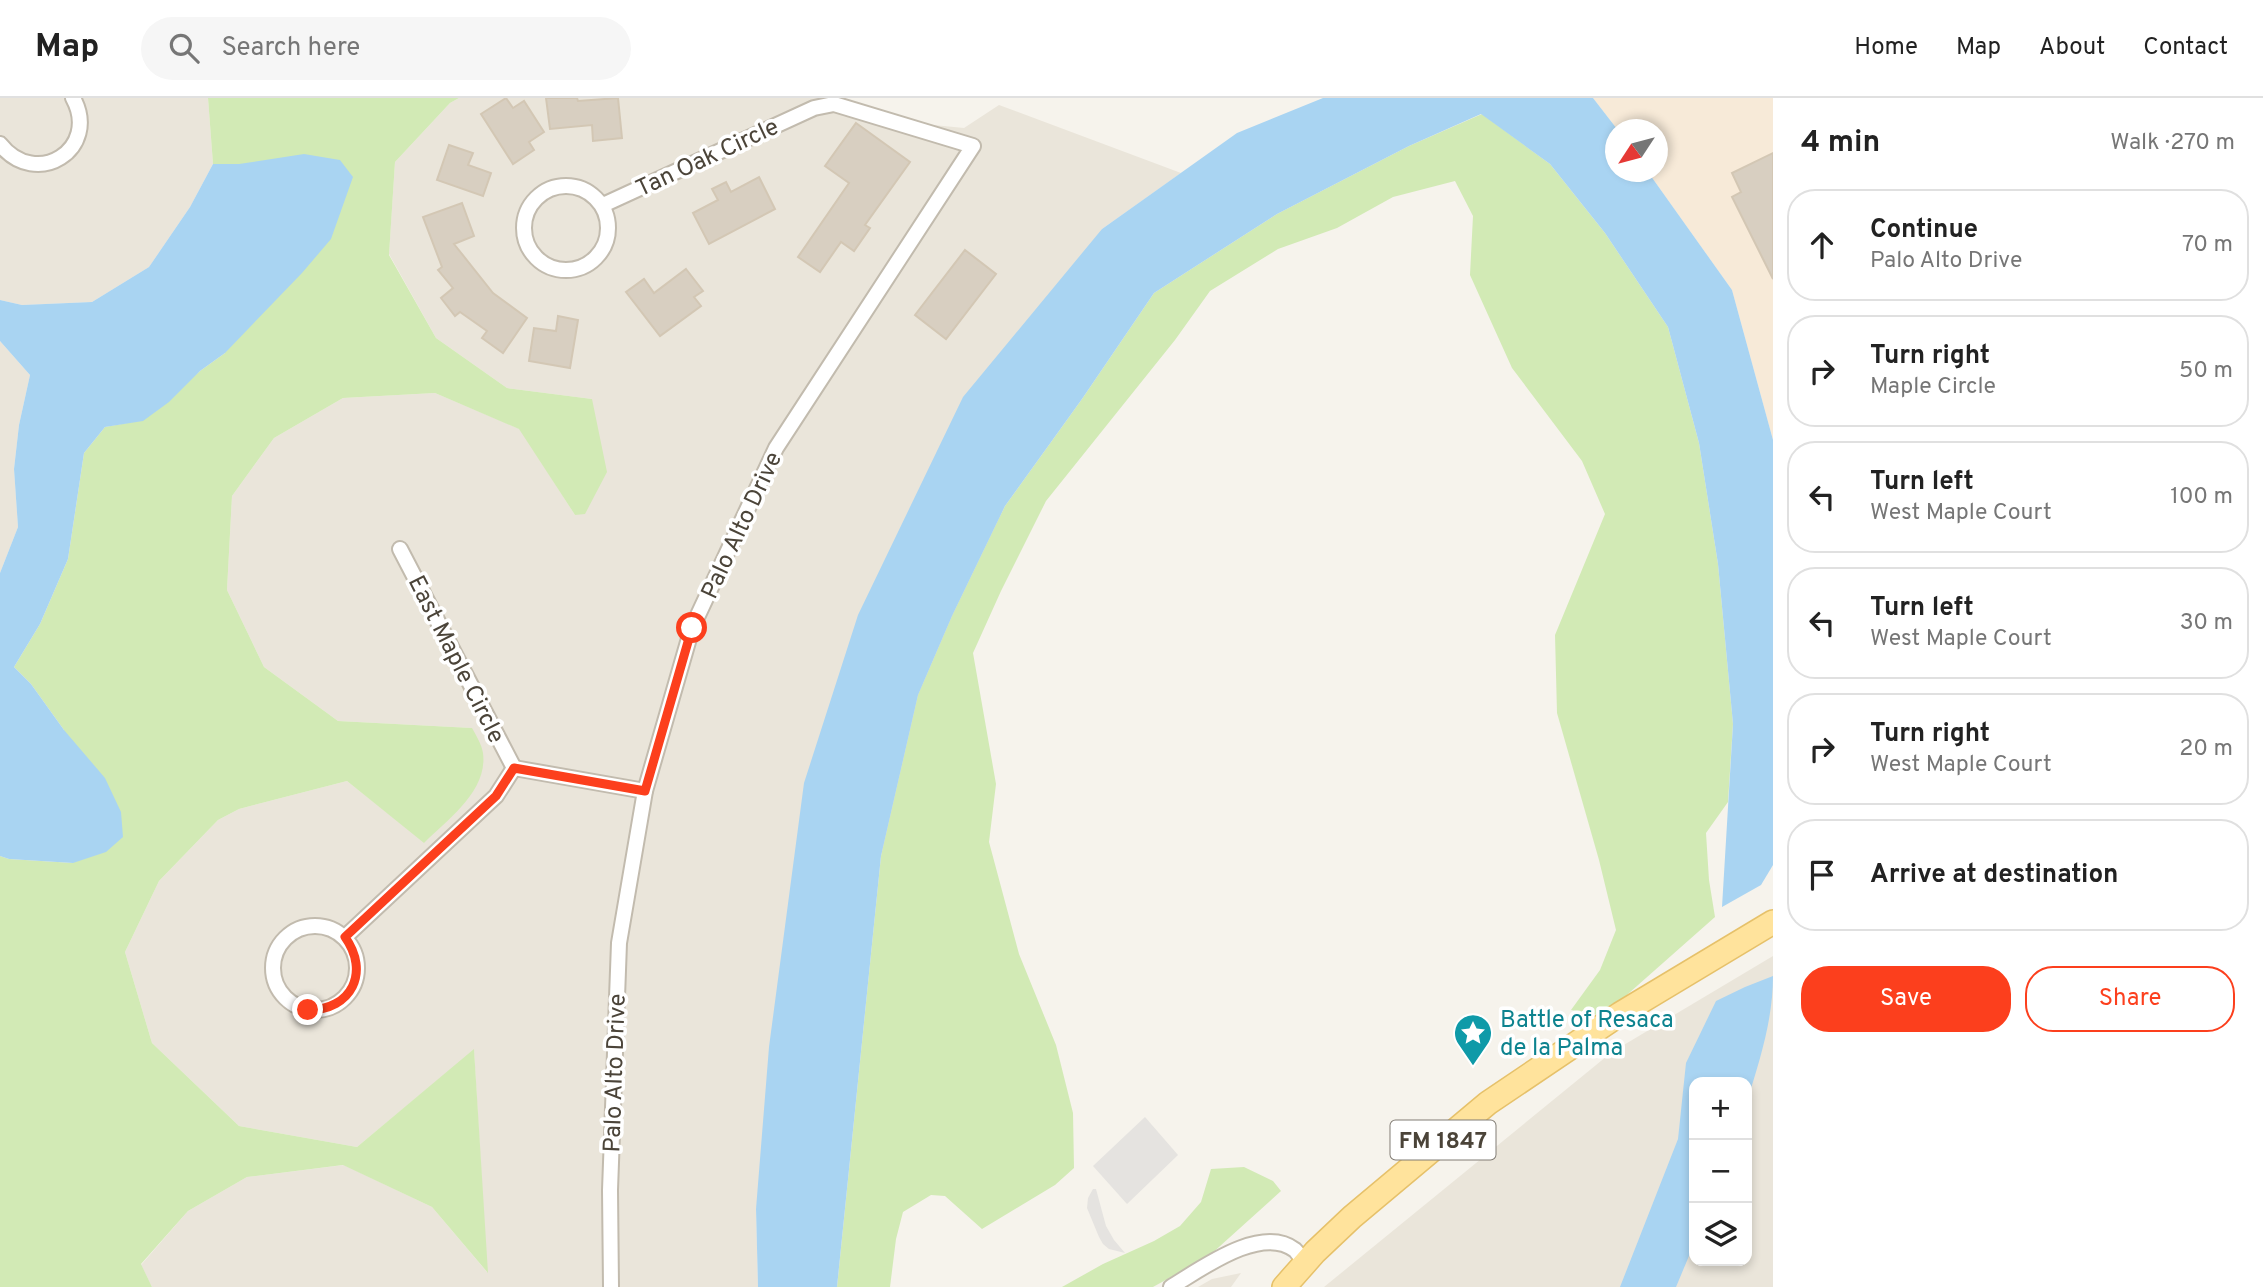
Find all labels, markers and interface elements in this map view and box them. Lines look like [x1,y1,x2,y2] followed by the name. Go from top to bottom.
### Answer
[141,17,631,80] search box
[35,27,99,69] text: Map
[165,29,203,67] icon: search
[221,32,360,65] text: Search here
[1854,33,1918,63] text: Home
[1956,33,2001,63] text: Map
[2039,33,2105,63] text: About
[2143,33,2228,63] text: Contact
[632,113,784,205] street label: Tan Oak Circle
[1605,119,1668,182] north arrow
[1801,125,1880,162] text: 4 min
[2110,129,2235,158] text: Walk · 270 m
[1870,214,1978,247] text: Continue
[1803,226,1841,264] icon: ahead
[2182,231,2233,260] text: 70 m
[1870,247,2022,276] text: Palo Alto Drive
[1870,340,1990,373] text: Turn right
[1803,352,1841,390] icon: right
[2179,357,2233,386] text: 50 m
[1870,373,1996,402] text: Maple Circle
[696,447,790,604] street label: Palo Alto Drive
[1870,466,1974,499] text: Turn left
[1803,478,1841,516] icon: left
[2170,483,2233,512] text: 100 m
[1870,499,2052,528] text: West Maple Court
[400,571,510,749] street label: East Maple Circle
[1870,592,1974,625] text: Turn left
[1803,604,1841,642] icon: left
[2180,609,2233,638] text: 30 m
[676,612,707,643] route start
[1870,625,2052,654] text: West Maple Court
[1870,718,1990,751] text: Turn right
[1803,730,1841,768] icon: right
[2179,735,2233,764] text: 20 m
[1870,751,2052,780] text: West Maple Court
[1803,856,1841,894] icon: arrive
[1870,859,2118,892] text: Arrive at destination
[1801,966,2011,1032] button: Save
[2025,966,2235,1032] button: Share
[598,993,634,1153] street label: Palo Alto Drive
[292,994,323,1025] route end
[1500,1006,1674,1064] place label: Battle of Resaca de la Palma
[1452,1012,1494,1067] place icon: Battle of Resaca de la Palma
[1689,1077,1752,1266] map controls
[1689,1077,1752,1140] button: +
[1390,1121,1496,1160] road number: FM 1847
[1689,1140,1752,1203] button: −
[1689,1203,1752,1266] button: layers

